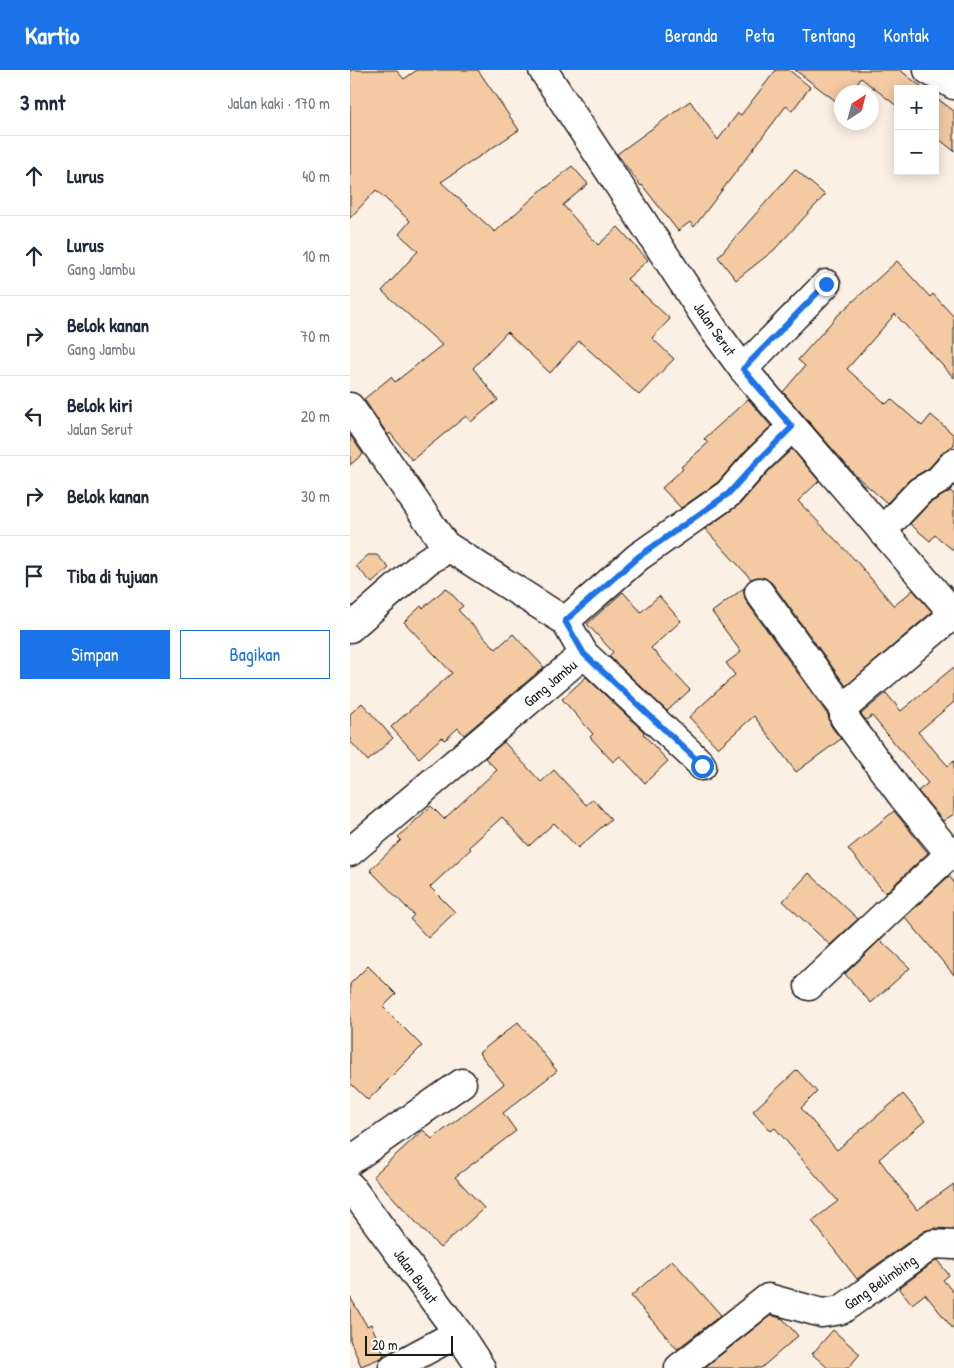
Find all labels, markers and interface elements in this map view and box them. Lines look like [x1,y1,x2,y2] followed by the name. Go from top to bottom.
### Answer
[25,19,80,51] text: Kartio
[665,23,717,48] text: Beranda
[745,23,774,48] text: Peta
[802,23,855,48] text: Tentang
[883,23,929,48] text: Kontak
[834,85,879,130] north arrow
[894,85,939,175] map controls
[894,85,939,130] button: +
[20,88,65,117] text: 3 mnt
[227,92,330,114] text: Jalan kaki · 170 m
[894,130,939,175] button: −
[20,162,48,190] icon: ahead
[67,163,104,189] text: Lurus
[302,165,330,187] text: 40 m
[67,232,104,258] text: Lurus
[20,242,48,270] icon: ahead
[302,245,330,267] text: 10 m
[67,258,135,280] text: Gang Jambu
[815,273,838,296] route end
[689,298,742,361] street label: Jalan Serut
[67,312,149,338] text: Belok kanan
[20,322,48,350] icon: right
[300,325,330,347] text: 70 m
[67,338,135,360] text: Gang Jambu
[67,392,133,418] text: Belok kiri
[20,402,48,430] icon: left
[301,405,330,427] text: 20 m
[67,418,132,440] text: Jalan Serut
[20,482,48,510] icon: right
[67,483,149,509] text: Belok kanan
[301,485,330,507] text: 30 m
[20,562,48,590] icon: arrive
[67,563,158,589] text: Tiba di tujuan
[20,630,170,679] button: Simpan
[180,630,330,679] button: Bagikan
[519,654,581,712] street label: Gang Jambu
[691,755,714,778] route start
[389,1244,444,1308] street label: Jalan Bunut
[840,1249,921,1315] street label: Gang Belimbing
[365,1333,452,1356] scale bar
[372,1335,398,1354] text: 20 m

